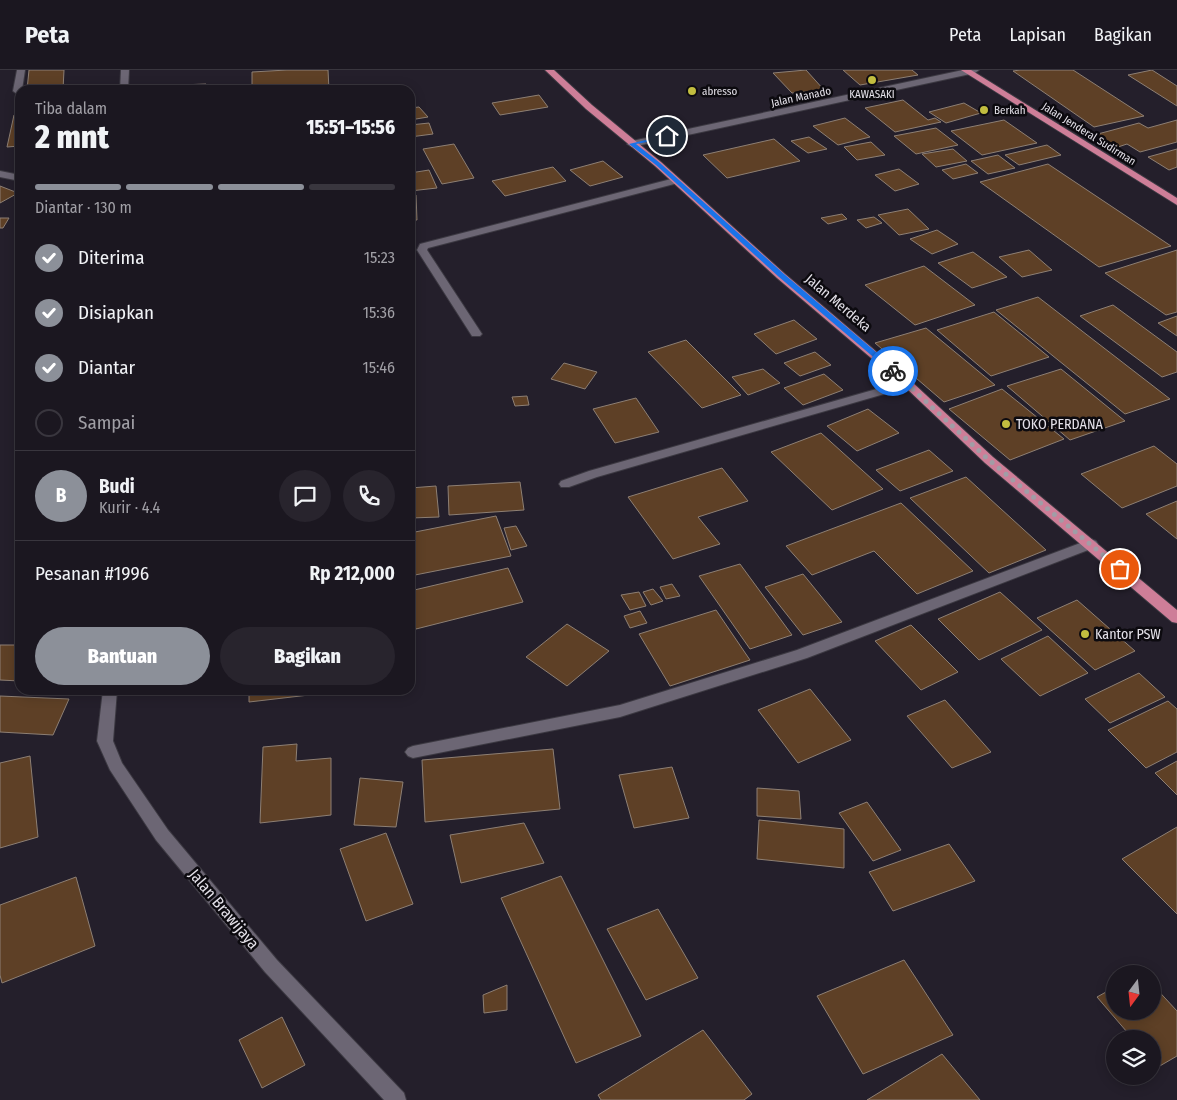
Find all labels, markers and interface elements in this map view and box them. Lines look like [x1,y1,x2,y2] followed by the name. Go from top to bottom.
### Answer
[25,21,70,49] text: Peta
[949,24,981,46] text: Peta
[1009,24,1066,46] text: Lapisan
[1094,24,1152,46] text: Bagikan
[866,74,878,86] marker: KAWASAKI
[770,84,832,110] street label: Jalan Manado
[686,85,698,97] marker: abresso
[702,85,737,98] place label: abresso
[849,88,895,101] place label: KAWASAKI
[35,99,107,118] text: Tiba dalam
[1040,100,1138,168] street label: Jalan Jenderal Sudirman
[978,104,990,116] marker: Berkah
[994,104,1025,117] place label: Berkah
[646,115,688,157] pin
[306,116,395,139] text: 15:51–15:56
[35,118,109,156] text: 2 mnt
[653,122,681,150] icon: home
[35,198,132,217] text: Diantar · 130 m
[35,244,63,272] icon: check
[78,246,144,269] text: Diterima
[364,248,395,267] text: 15:23
[802,271,874,336] street label: Jalan Merdeka
[35,299,63,327] icon: check
[78,301,154,324] text: Disiapkan
[363,303,395,322] text: 15:36
[868,346,918,396] courier
[35,354,63,382] icon: check
[78,356,135,379] text: Diantar
[879,357,907,385] icon: bike
[362,358,395,377] text: 15:46
[78,411,135,434] text: Sampai
[1016,416,1103,433] place label: TOKO PERDANA
[1000,418,1012,430] marker: TOKO PERDANA
[279,470,331,522] button: chat
[343,470,395,522] button: phone
[99,475,135,498] text: Budi
[56,484,66,507] text: B
[99,498,160,517] text: Kurir · 4.4
[1099,548,1141,590] pin
[1106,555,1134,583] icon: bag
[35,562,149,585] text: Pesanan #1996
[310,562,395,585] text: Rp 212,000
[1095,626,1161,643] place label: Kantor PSW
[35,627,210,685] button: Bantuan
[220,627,395,685] button: Bagikan
[1079,628,1091,640] marker: Kantor PSW
[185,865,263,953] street label: Jalan Brawijaya
[1106,965,1161,1020] north arrow
[1106,965,1161,1085] map controls
[1106,1030,1161,1085] button: layers

